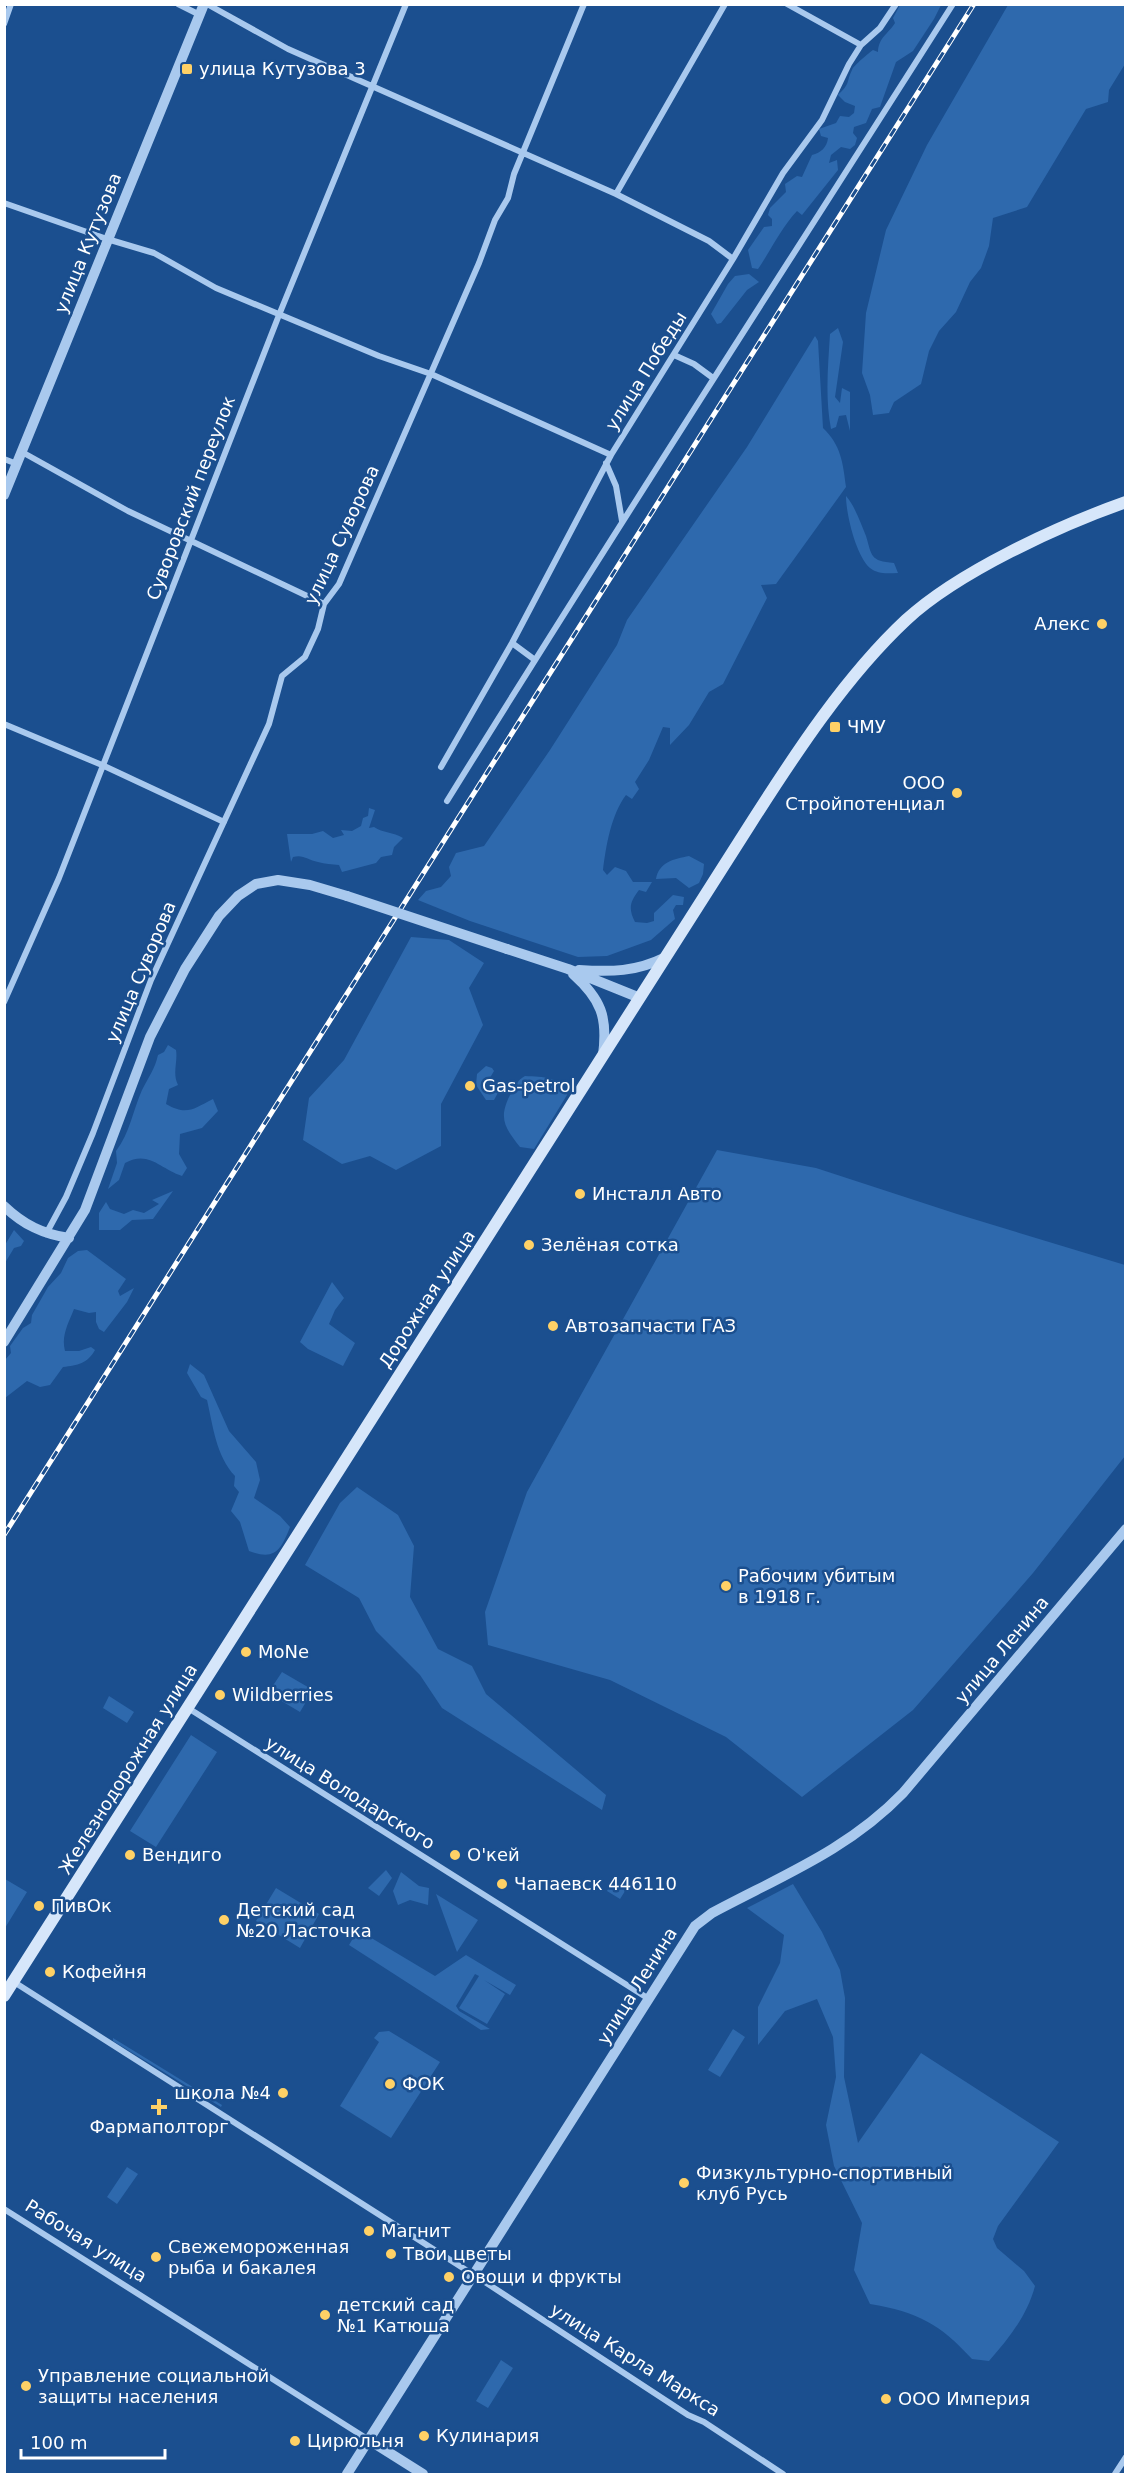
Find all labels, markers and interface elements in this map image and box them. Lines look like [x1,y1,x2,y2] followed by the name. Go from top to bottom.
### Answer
[199,58,366,79] place label: улица Кутузова 3
[180,62,194,76] marker: улица Кутузова 3
[50,169,125,316] street label: улица Кутузова
[601,307,691,434] street label: улица Победы
[142,393,239,603] street label: Суворовский переулок
[300,462,383,608] street label: улица Суворова
[1034,613,1090,634] place label: Алекс
[1095,617,1109,631] marker: Алекс
[847,716,886,737] place label: ЧМУ
[828,720,842,734] marker: ЧМУ
[785,772,945,814] place label: ООО Стройпотенциал
[950,786,964,800] marker: ООО Стройпотенциал
[101,898,180,1046] street label: улица Суворова
[482,1075,575,1096] place label: Gas-petrol
[463,1079,477,1093] marker: Gas-petrol
[592,1183,722,1204] place label: Инсталл Авто
[573,1187,587,1201] marker: Инсталл Авто
[374,1226,479,1372] street label: Дорожная улица
[541,1234,679,1255] place label: Зелёная сотка
[522,1238,536,1252] marker: Зелёная сотка
[565,1315,736,1336] place label: Автозапчасти ГАЗ
[546,1319,560,1333] marker: Автозапчасти ГАЗ
[738,1565,895,1607] place label: Рабочим убитым в 1918 г.
[719,1579,733,1593] marker: Рабочим убитым в 1918 г.
[951,1592,1053,1708] street label: улица Ленина
[258,1641,309,1662] place label: MoNe
[239,1645,253,1659] marker: MoNe
[54,1660,201,1878] street label: Железнодорожная улица
[232,1684,333,1705] place label: Wildberries
[213,1688,227,1702] marker: Wildberries
[262,1732,439,1853] street label: улица Володарского
[142,1844,222,1865] place label: Вендиго
[467,1844,520,1865] place label: О'кей
[123,1848,137,1862] marker: Вендиго
[448,1848,462,1862] marker: О'кей
[514,1873,677,1894] place label: Чапаевск 446110
[495,1877,509,1891] marker: Чапаевск 446110
[51,1895,112,1916] place label: ПивОк
[32,1899,46,1913] marker: ПивОк
[236,1899,372,1941] place label: Детский сад №20 Ласточка
[217,1913,231,1927] marker: Детский сад №20 Ласточка
[592,1923,681,2048] street label: улица Ленина
[62,1961,147,1982] place label: Кофейня
[43,1965,57,1979] marker: Кофейня
[402,2073,445,2094] place label: ФОК
[383,2077,397,2091] marker: ФОК
[174,2082,271,2103] place label: школа №4
[276,2086,290,2100] marker: школа №4
[152,2100,166,2114] marker: Фармаполторг
[89,2116,229,2137] place label: Фармаполторг
[696,2162,953,2204] place label: Физкультурно-спортивный клуб Русь
[677,2176,691,2190] marker: Физкультурно-спортивный клуб Русь
[22,2195,151,2286] street label: Рабочая улица
[381,2220,451,2241] place label: Магнит
[362,2224,376,2238] marker: Магнит
[168,2236,349,2278] place label: Свежемороженная рыба и бакалея
[402,2243,512,2264] place label: Твои цветы
[384,2247,398,2261] marker: Твои цветы
[149,2250,163,2264] marker: Свежемороженная рыба и бакалея
[461,2266,622,2287] place label: Овощи и фрукты
[442,2270,456,2284] marker: Овощи и фрукты
[337,2294,454,2336] place label: детский сад №1 Катюша
[547,2299,724,2420] street label: улица Карла Маркса
[318,2308,332,2322] marker: детский сад №1 Катюша
[38,2365,269,2407] place label: Управление социальной защиты населения
[19,2379,33,2393] marker: Управление социальной защиты населения
[898,2388,1030,2409] place label: ООО Империя
[879,2392,893,2406] marker: ООО Империя
[21,2422,165,2460] scale bar
[436,2425,539,2446] place label: Кулинария
[417,2429,431,2443] marker: Кулинария
[307,2430,404,2451] place label: Цирюльня
[30,2432,88,2453] text: 100 m
[288,2434,302,2448] marker: Цирюльня

